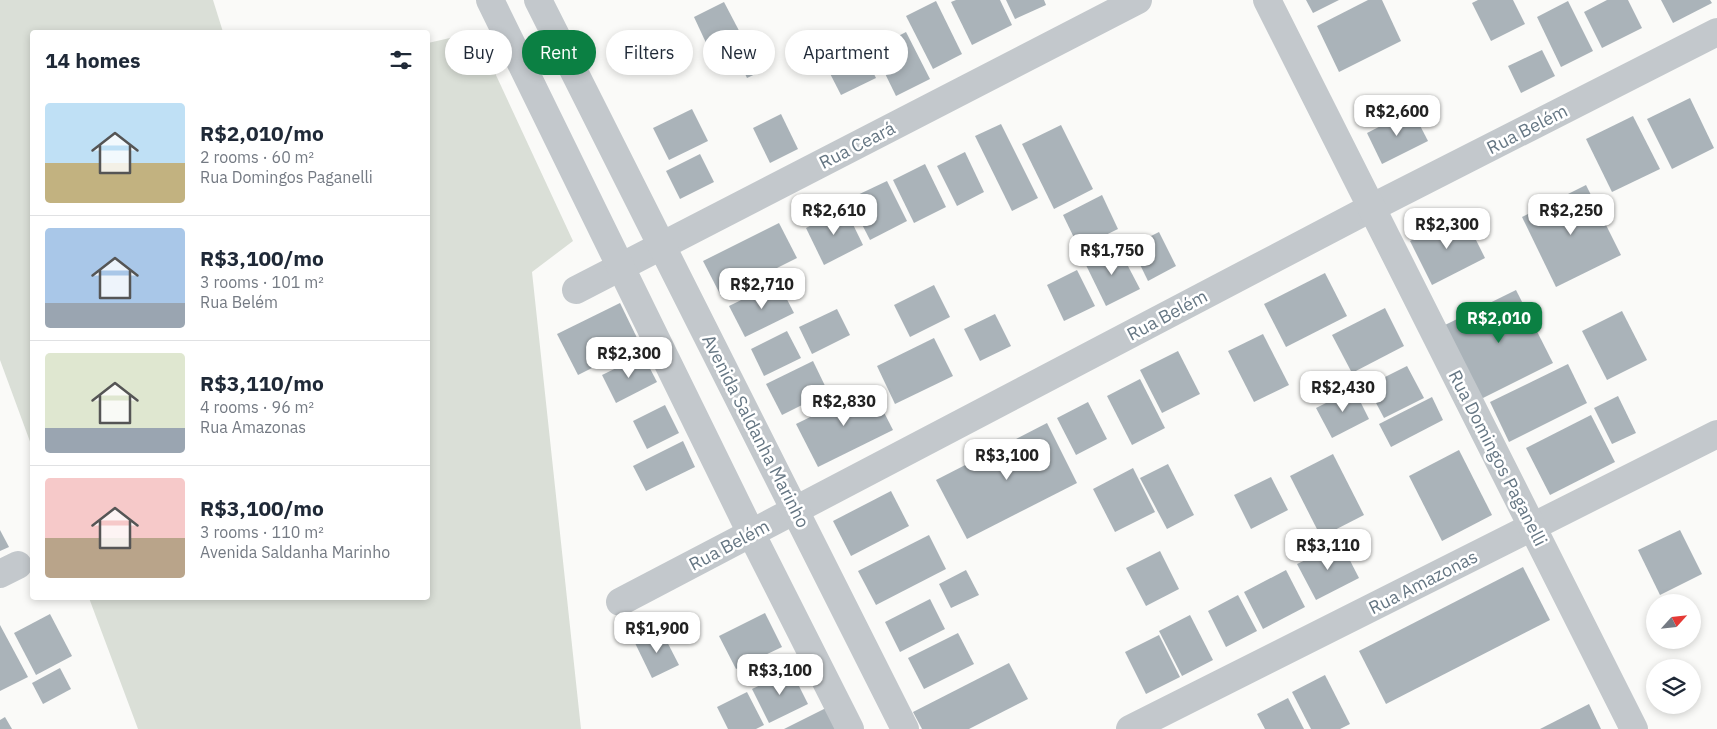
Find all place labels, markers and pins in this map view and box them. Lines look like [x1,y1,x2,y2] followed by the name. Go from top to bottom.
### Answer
[1351,94,1443,137] pin: R$2,600
[788,194,880,236] pin: R$2,610
[1525,194,1617,236] pin: R$2,250
[1401,208,1493,250] pin: R$2,300
[1066,234,1158,276] pin: R$1,750
[716,268,808,310] pin: R$2,710
[1453,302,1545,344] pin: R$2,010
[583,336,675,379] pin: R$2,300
[1297,370,1389,413] pin: R$2,430
[798,384,890,427] pin: R$2,830
[961,438,1053,481] pin: R$3,100
[1282,528,1374,571] pin: R$3,110
[611,612,703,654] pin: R$1,900
[734,654,826,696] pin: R$3,100

